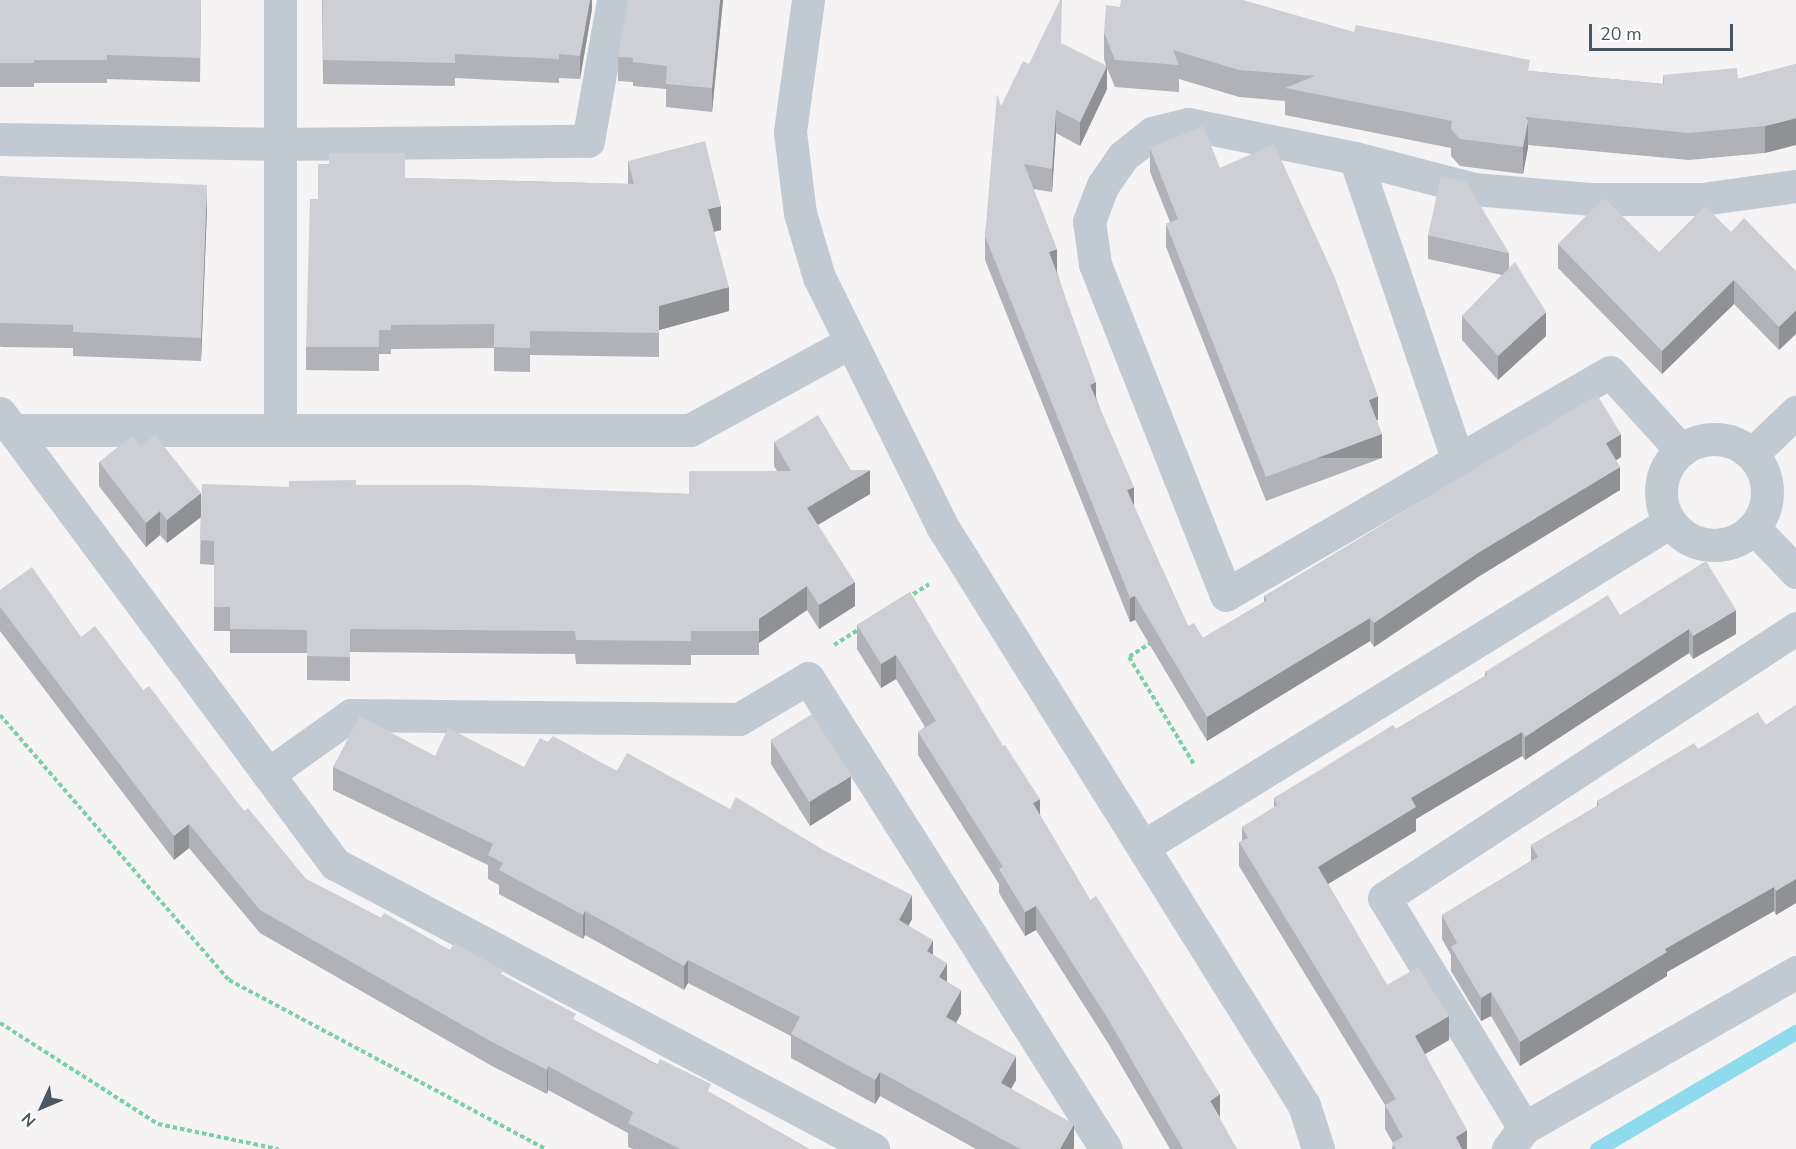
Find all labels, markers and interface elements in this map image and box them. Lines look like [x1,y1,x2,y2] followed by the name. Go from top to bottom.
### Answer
[1592,12,1736,50] scale bar
[1600,22,1642,46] text: 20 m
[12,1077,72,1137] north arrow
[17,1108,41,1131] text: N

